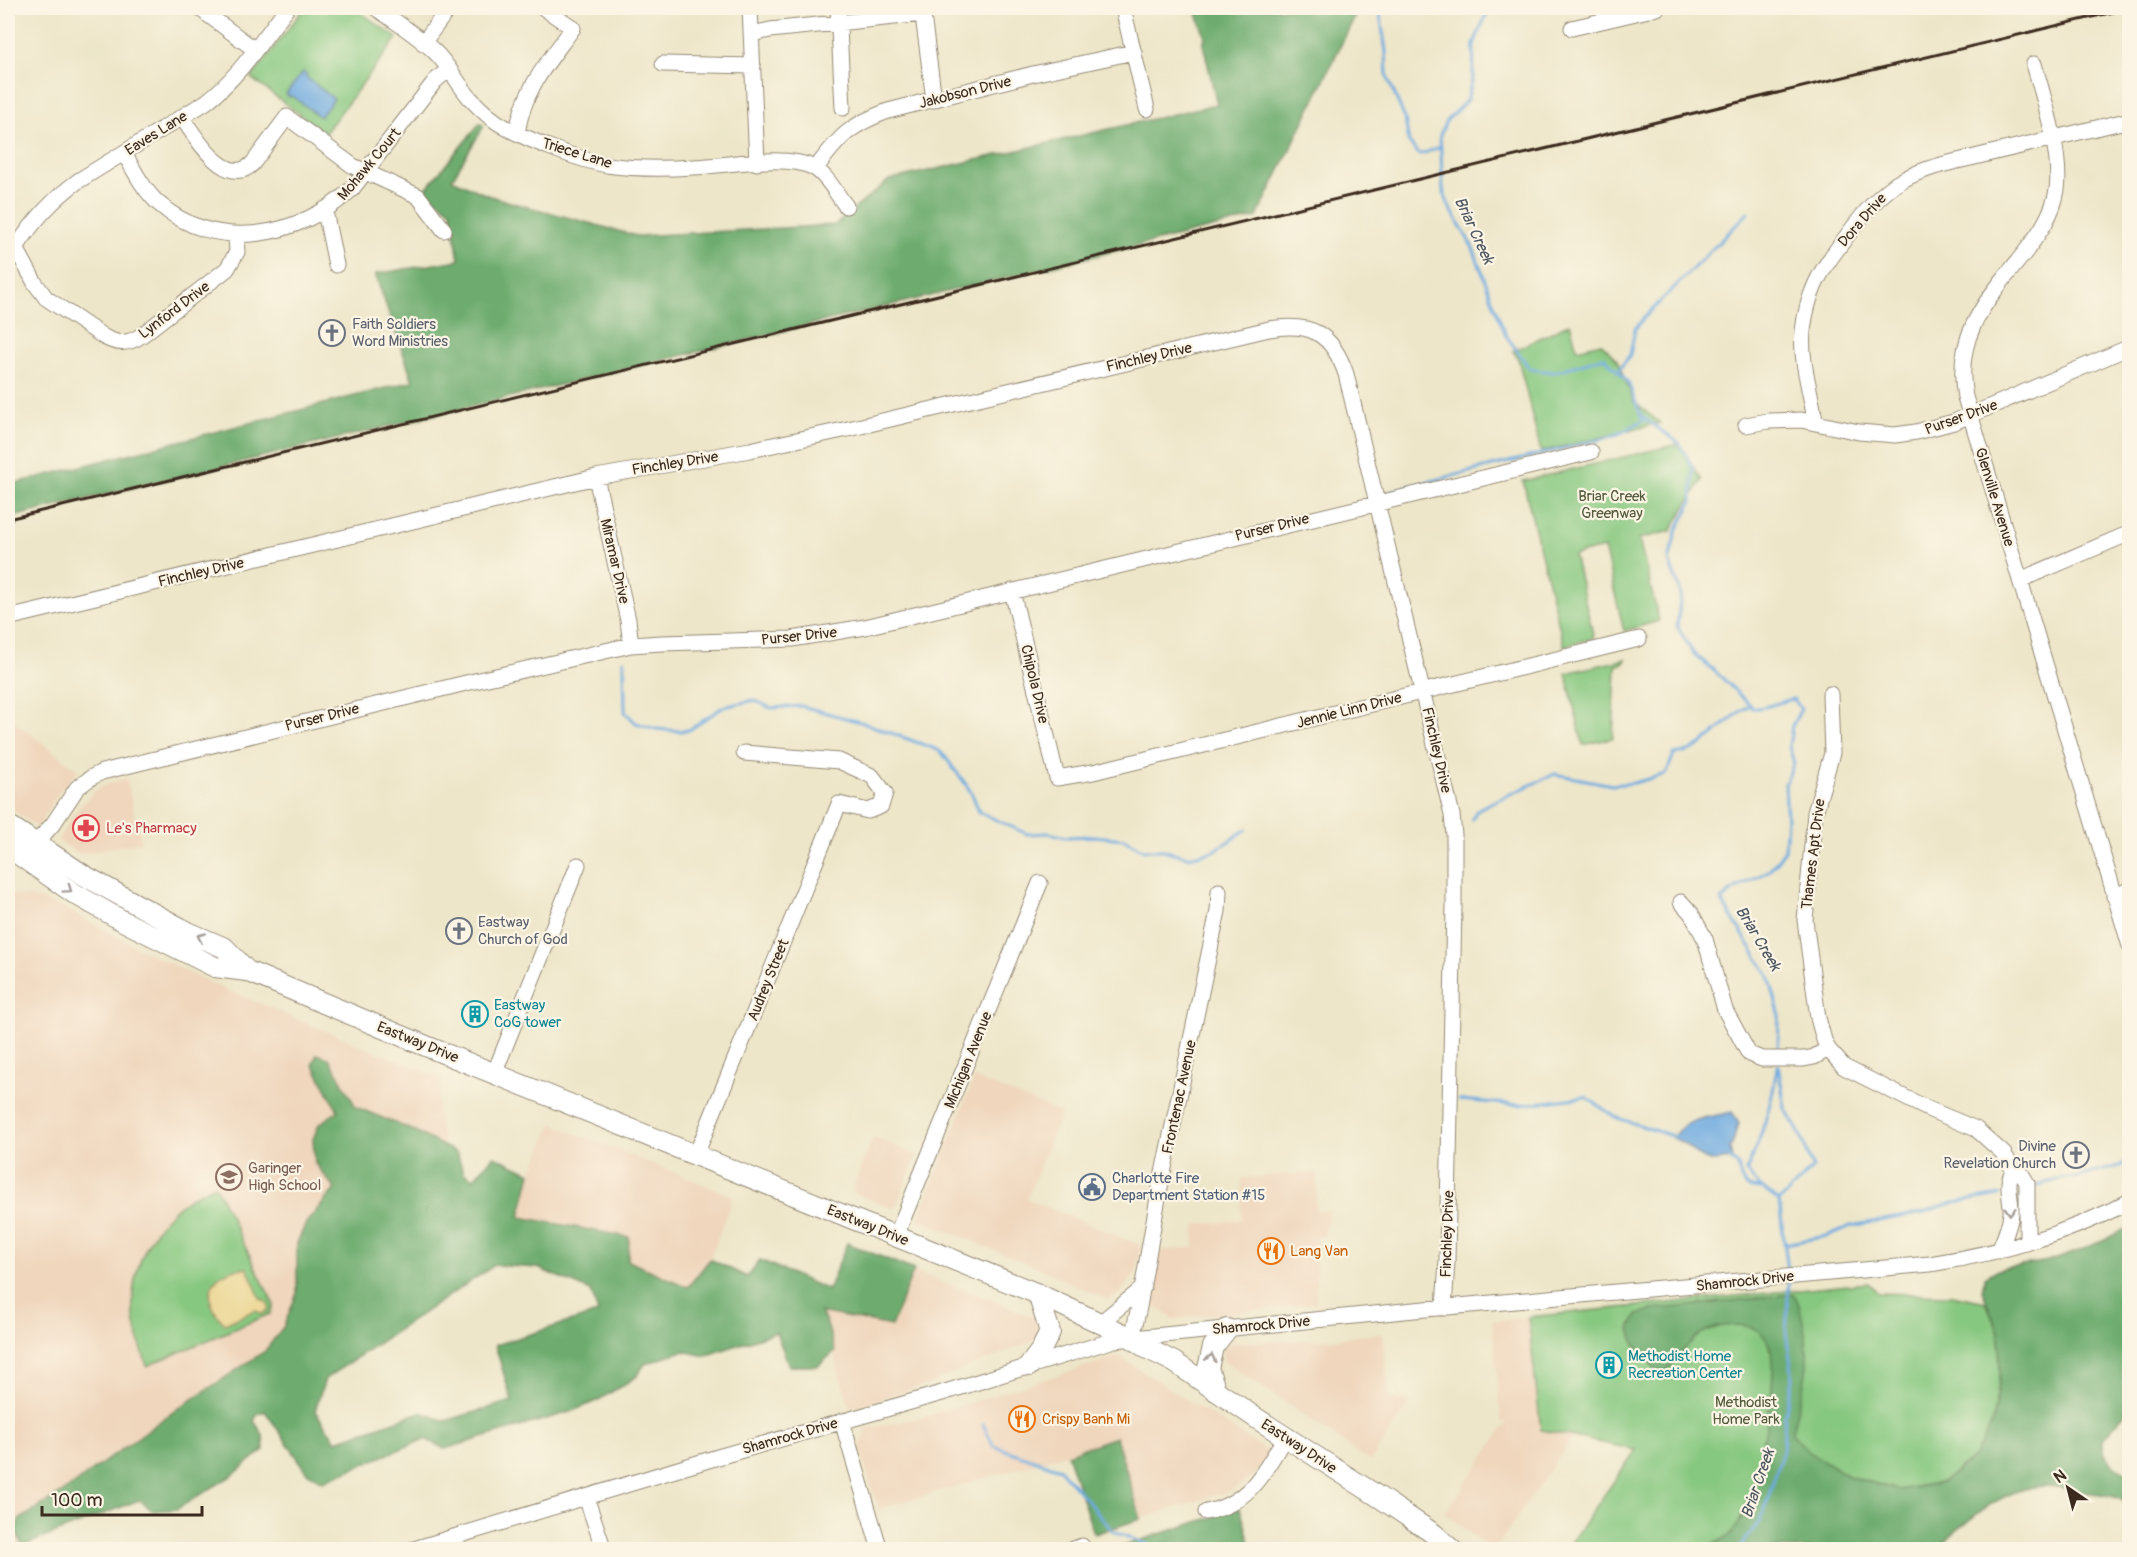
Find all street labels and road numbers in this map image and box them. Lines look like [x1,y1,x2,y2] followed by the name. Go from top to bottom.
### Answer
[917,72,1014,113] street label: Jakobson Drive
[122,107,191,160] street label: Eaves Lane
[334,123,406,204] street label: Mohawk Court
[539,134,615,173] street label: Triece Lane
[1834,189,1891,251] street label: Dora Drive
[135,277,214,343] street label: Lynford Drive
[1104,338,1194,377] street label: Finchley Drive
[1922,395,2001,439] street label: Purser Drive
[1970,445,2019,549] street label: Glenville Avenue
[630,447,720,480] street label: Finchley Drive
[1233,509,1312,546] street label: Purser Drive
[596,517,634,606] street label: Miramar Drive
[156,553,246,592] street label: Finchley Drive
[760,623,838,650] street label: Purser Drive
[1016,643,1053,726] street label: Chipola Drive
[1295,688,1404,733] street label: Jennie Linn Drive
[283,699,362,736] street label: Purser Drive
[1417,705,1456,795] street label: Finchley Drive
[1797,797,1830,910] street label: Thames Apt Drive
[743,935,794,1024] street label: Audrey Street
[940,1008,997,1111] street label: Michigan Avenue
[374,1017,462,1068] street label: Eastway Drive
[1158,1038,1201,1156] street label: Frontenac Avenue
[1436,1189,1459,1278] street label: Finchley Drive
[824,1200,912,1251] street label: Eastway Drive
[1695,1267,1796,1296] street label: Shamrock Drive
[1211,1312,1311,1339] street label: Shamrock Drive
[740,1414,841,1459] street label: Shamrock Drive
[1257,1415,1341,1478] street label: Eastway Drive

